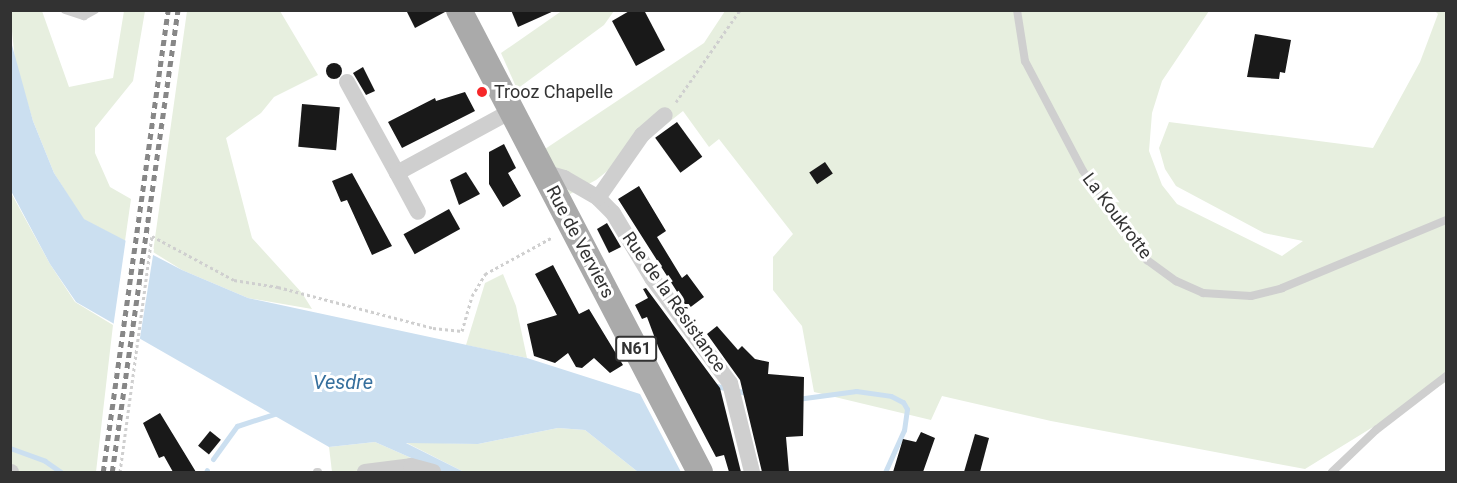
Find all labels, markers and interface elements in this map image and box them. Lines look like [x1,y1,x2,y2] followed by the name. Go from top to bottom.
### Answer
[494,81,613,103] place label: Trooz Chapelle
[475,85,489,99] marker: Trooz Chapelle
[1078,169,1156,263] street label: La Koukrotte
[541,182,619,302] street label: Rue de Verviers
[618,228,730,376] street label: Rue de la Résistance
[615,336,657,362] road number: N61
[313,370,373,394] water label: Vesdre

